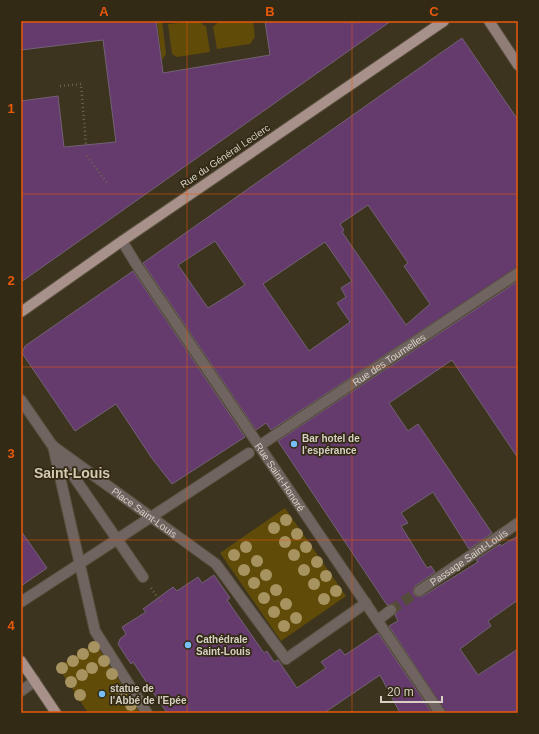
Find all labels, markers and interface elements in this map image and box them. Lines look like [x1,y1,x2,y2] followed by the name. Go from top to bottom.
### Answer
[99,4,109,19] text: A
[265,4,275,19] text: B
[429,4,439,19] text: C
[7,101,15,116] text: 1
[178,122,272,190] street label: Rue du Général Leclerc
[7,273,15,288] text: 2
[350,331,427,388] street label: Rue des Tournelles
[302,433,360,456] place label: Bar hotel de l'espérance
[289,439,299,449] marker: Bar hotel de l'espérance
[253,441,307,513] street label: Rue Saint-Honoré
[7,446,15,461] text: 3
[34,465,110,481] district label: Saint-Louis
[110,485,179,540] street label: Place Saint-Louis
[428,527,509,588] street label: Passage Saint-Louis
[7,618,15,633] text: 4
[196,634,251,657] place label: Cathédrale Saint-Louis
[183,640,193,650] marker: Cathédrale Saint-Louis
[381,678,442,704] scale bar
[110,683,187,706] place label: statue de l'Abbé de l'Epée
[387,685,414,699] text: 20 m
[97,689,107,699] marker: statue de l'Abbé de l'Epée

